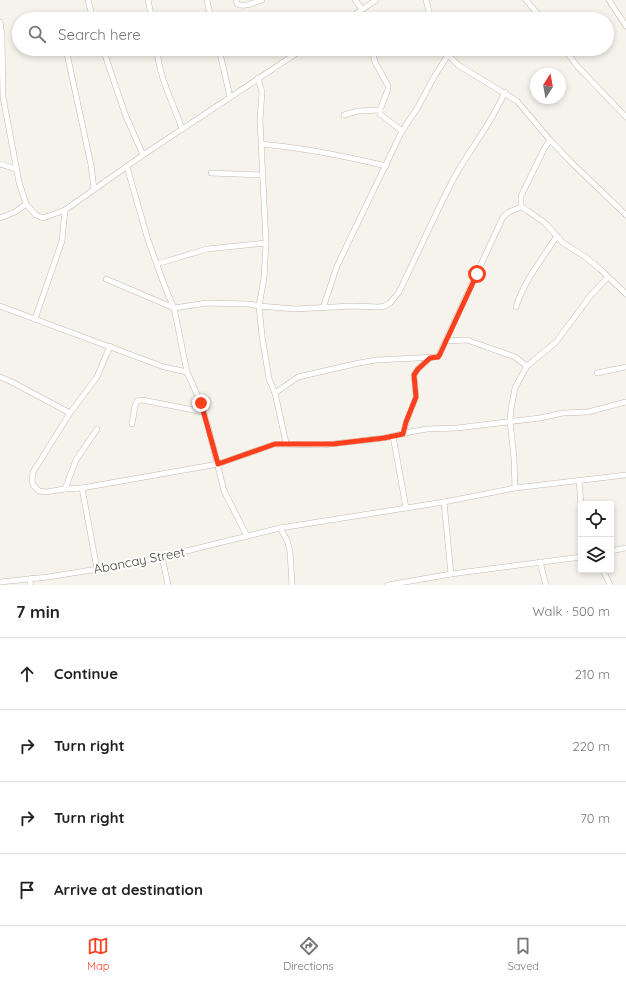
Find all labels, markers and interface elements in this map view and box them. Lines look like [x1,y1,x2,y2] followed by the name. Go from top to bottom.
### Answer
[12,12,614,56] search box
[26,23,48,45] icon: search
[58,25,141,44] text: Search here
[530,68,566,104] north arrow
[468,265,486,283] route start
[192,394,210,412] route end
[578,501,614,573] map controls
[578,501,614,537] button: locate
[578,537,614,573] button: layers
[92,543,186,577] street label: Abancay Street
[16,601,60,622] text: 7 min
[532,603,610,619] text: Walk · 500 m
[16,663,38,685] icon: ahead
[54,664,118,683] text: Continue
[575,666,610,682] text: 210 m
[16,735,38,757] icon: right
[54,736,125,755] text: Turn right
[572,738,610,754] text: 220 m
[16,807,38,829] icon: right
[54,808,125,827] text: Turn right
[580,810,610,826] text: 70 m
[16,879,38,901] icon: arrive
[54,880,203,899] text: Arrive at destination
[87,935,109,973] tab: Map
[283,935,334,973] tab: Directions
[508,935,539,973] tab: Saved

